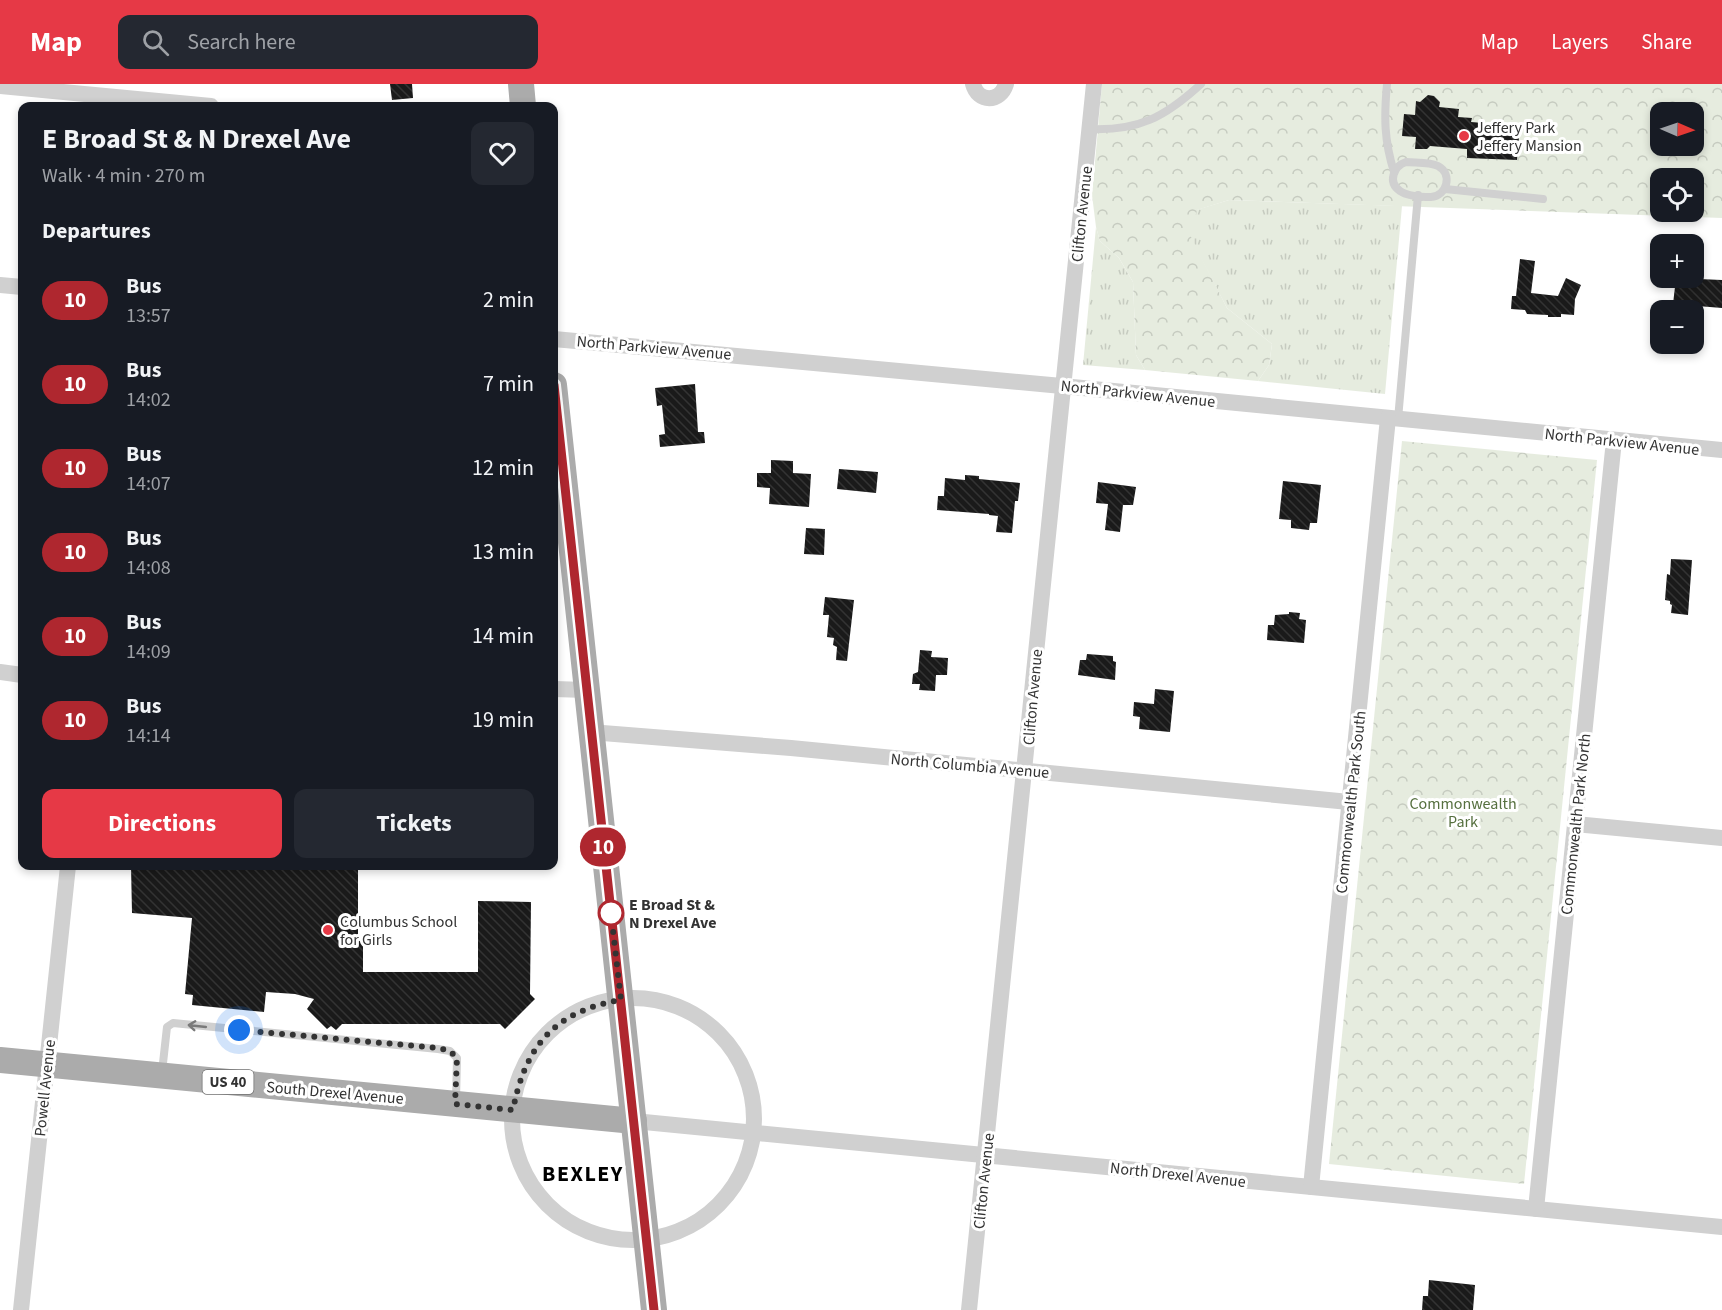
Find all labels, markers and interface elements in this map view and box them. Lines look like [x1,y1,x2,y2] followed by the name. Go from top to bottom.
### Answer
[118,15,538,69] search box
[30,22,82,62] text: Map
[139,26,172,59] icon: search
[187,26,296,58] text: Search here
[1481,27,1518,57] text: Map
[1551,27,1608,57] text: Layers
[1641,27,1692,57] text: Share
[1650,102,1704,156] north arrow
[1650,102,1704,354] map controls
[1476,117,1582,157] place label: Jeffery Park Jeffery Mansion
[42,119,351,159] text: E Broad St & N Drexel Ave
[471,122,534,185] button: heart
[1457,129,1471,143] marker: Jeffery Park Jeffery Mansion
[42,162,205,190] text: Walk · 4 min · 270 m
[1066,165,1098,263] street label: Clifton Avenue
[1650,168,1704,222] button: locate
[42,215,151,247] text: Departures
[1650,234,1704,288] button: +
[126,270,162,302] text: Bus
[483,284,534,316] text: 2 min
[64,285,86,315] text: 10
[1650,300,1704,354] button: −
[126,302,171,330] text: 13:57
[576,330,732,366] street label: North Parkview Avenue
[126,354,162,386] text: Bus
[483,368,534,400] text: 7 min
[64,369,86,399] text: 10
[1060,375,1216,413] street label: North Parkview Avenue
[126,386,171,414] text: 14:02
[1544,423,1700,461] street label: North Parkview Avenue
[126,438,162,470] text: Bus
[472,452,534,484] text: 12 min
[64,453,86,483] text: 10
[126,470,171,498] text: 14:07
[126,522,162,554] text: Bus
[472,536,534,568] text: 13 min
[64,537,86,567] text: 10
[126,554,171,582] text: 14:08
[126,606,162,638] text: Bus
[472,620,534,652] text: 14 min
[64,621,86,651] text: 10
[126,638,171,666] text: 14:09
[1018,648,1048,746] street label: Clifton Avenue
[126,690,162,722] text: Bus
[472,704,534,736] text: 19 min
[64,705,86,735] text: 10
[1330,710,1372,895] street label: Commonwealth Park South
[126,722,171,750] text: 14:14
[1556,732,1596,916] street label: Commonwealth Park North
[890,748,1050,784] street label: North Columbia Avenue
[42,789,282,858] button: Directions
[294,789,534,858] button: Tickets
[1409,793,1517,833] park label: Commonwealth Park
[576,828,630,867] line badge: 10
[592,832,614,862] text: 10
[629,894,717,934] place label: E Broad St & N Drexel Ave
[598,900,624,926] marker: E Broad St & N Drexel Ave
[340,911,457,951] place label: Columbus School for Girls
[321,923,335,937] marker: Columbus School for Girls
[224,1015,254,1045] your location
[187,1020,207,1031] one-way arrow
[29,1038,61,1138] street label: Powell Avenue
[202,1070,254,1094] road number: US 40
[265,1076,405,1110] street label: South Drexel Avenue
[968,1132,1000,1230] street label: Clifton Avenue
[1109,1157,1247,1193] street label: North Drexel Avenue
[542,1158,624,1190] district label: BEXLEY

